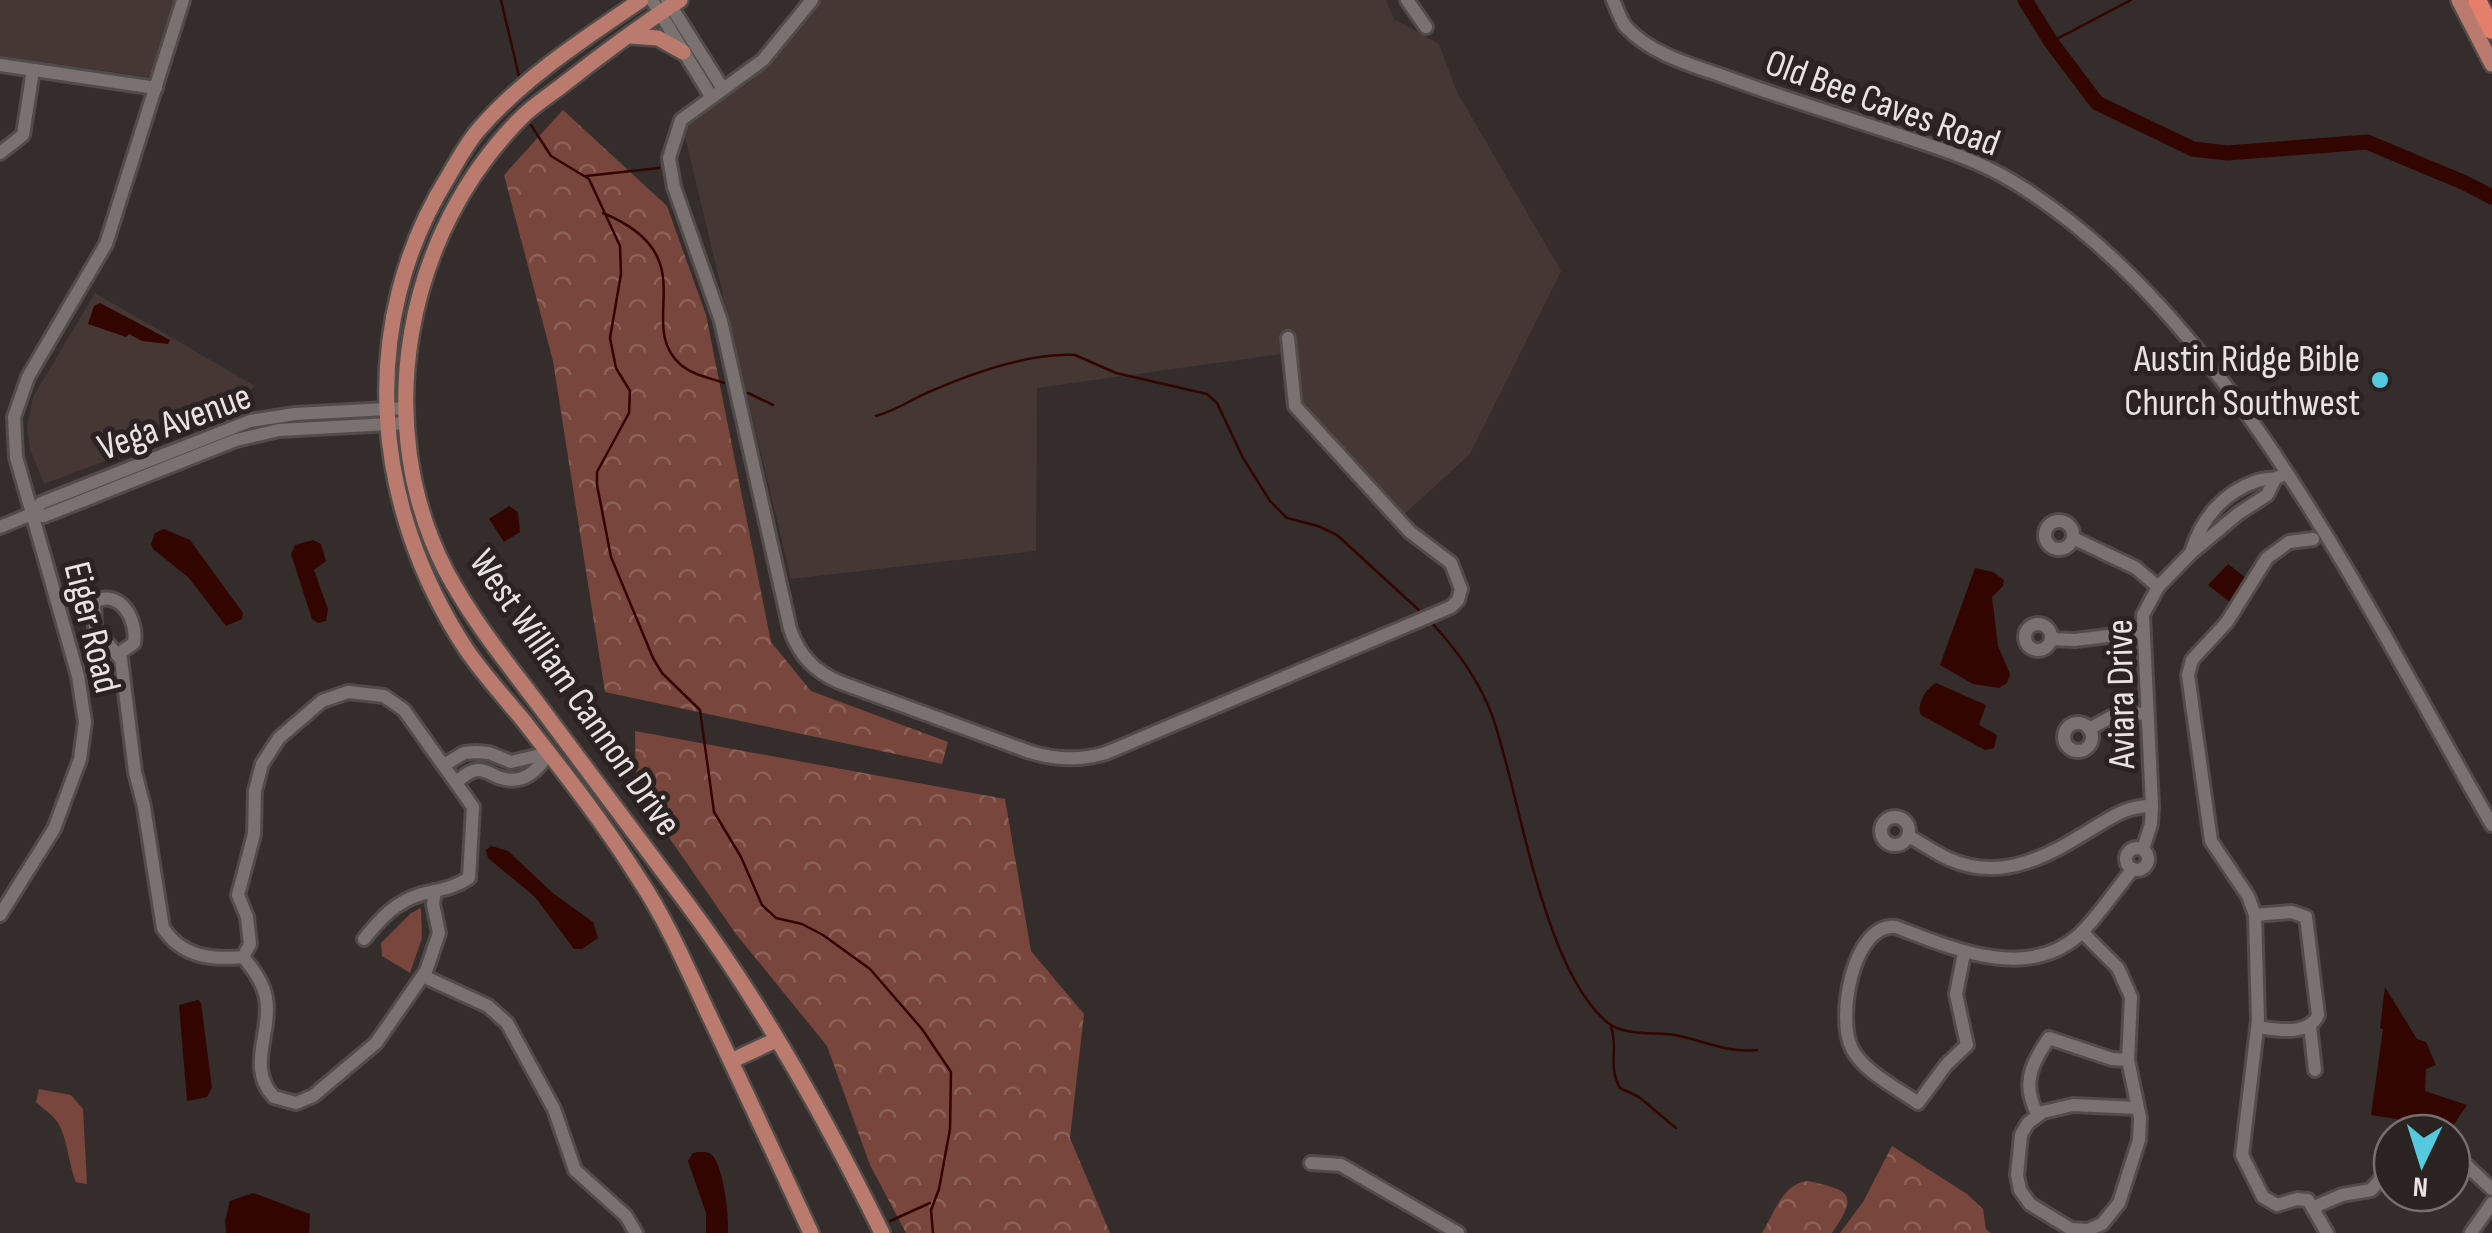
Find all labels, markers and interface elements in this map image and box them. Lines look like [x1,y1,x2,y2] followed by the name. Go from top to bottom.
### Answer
[1759,40,2006,167] street label: Old Bee Caves Road
[2124,337,2360,426] place label: Austin Ridge Bible Church Southwest
[2369,369,2391,391] marker: Austin Ridge Bible Church Southwest
[92,374,257,471] street label: Vega Avenue
[459,541,690,845] street label: West William Cannon Drive
[54,557,129,697] street label: Eiger Road
[2098,619,2145,770] street label: Aviara Drive
[2372,1113,2472,1213] north arrow
[2412,1169,2429,1203] text: N

